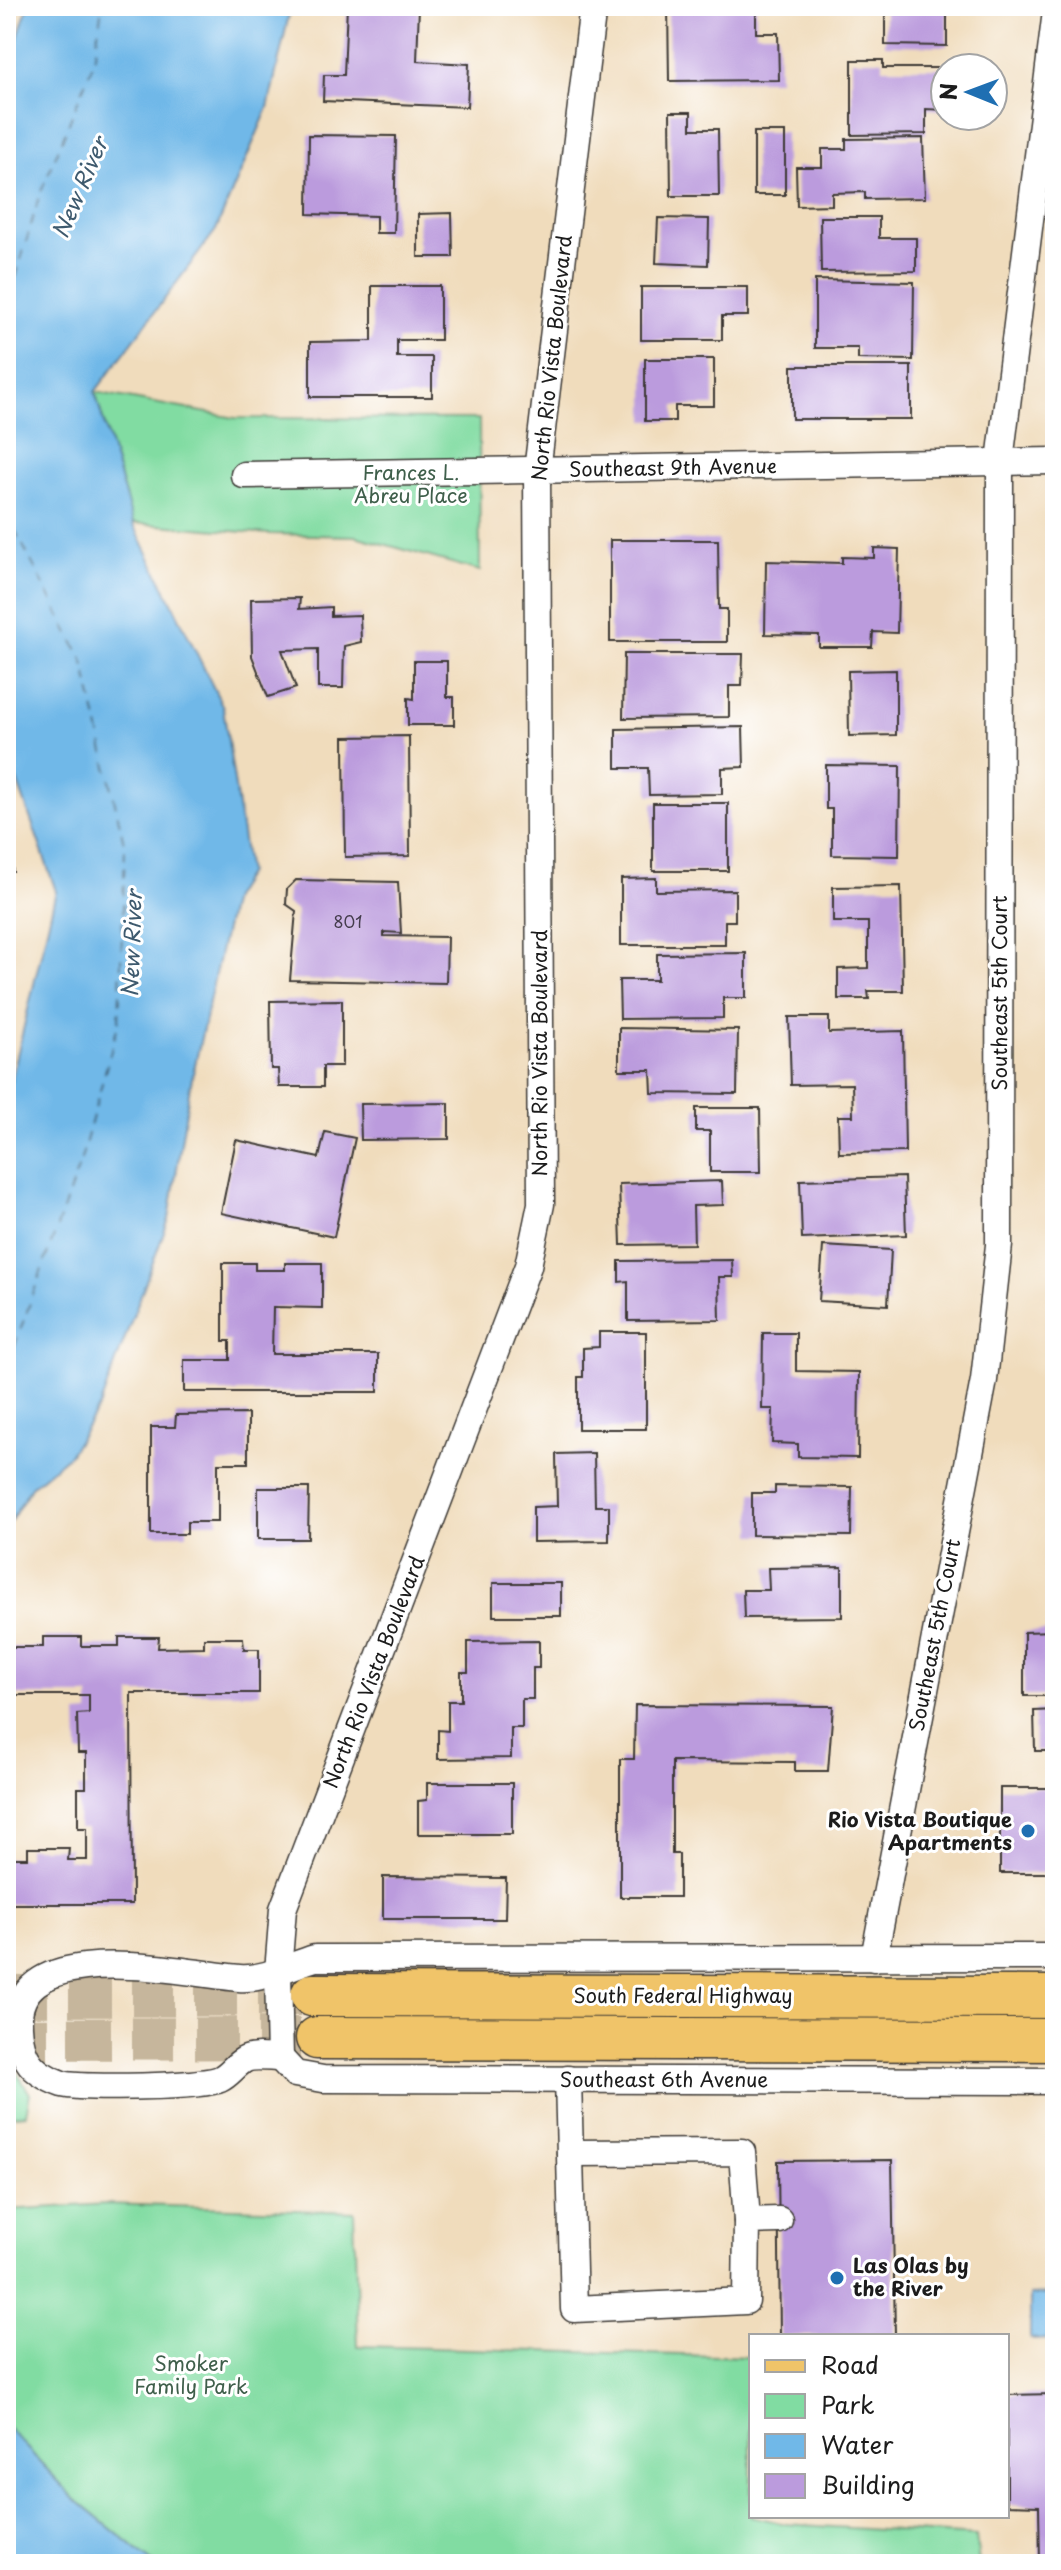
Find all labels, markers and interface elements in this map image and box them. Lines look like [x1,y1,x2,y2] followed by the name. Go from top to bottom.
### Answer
[929,52,1009,132] north arrow
[931,83,964,101] text: N
[42,129,116,243] water label: New River
[523,234,579,482] street label: North Rio Vista Boulevard
[569,450,777,484] street label: Southeast 9th Avenue
[354,457,468,510] park label: Frances L. Abreu Place
[112,887,149,998] water label: New River
[984,895,1014,1091] street label: Southeast 5th Court
[334,909,362,933] house number: 801
[524,930,554,1176] street label: North Rio Vista Boulevard
[901,1536,967,1734] street label: Southeast 5th Court
[315,1551,431,1792] street label: North Rio Vista Boulevard
[828,1804,1012,1857] place label: Rio Vista Boutique Apartments
[1019,1822,1037,1840] marker: Rio Vista Boutique Apartments
[573,1980,793,2010] street label: South Federal Highway
[560,2064,768,2094] street label: Southeast 6th Avenue
[853,2250,969,2303] place label: Las Olas by the River
[828,2269,846,2287] marker: Las Olas by the River
[749,2334,1009,2518] legend
[821,2346,879,2382] text: Road
[134,2348,248,2401] park label: Smoker Family Park
[821,2386,875,2422] text: Park
[821,2426,894,2462] text: Water
[821,2466,915,2502] text: Building

